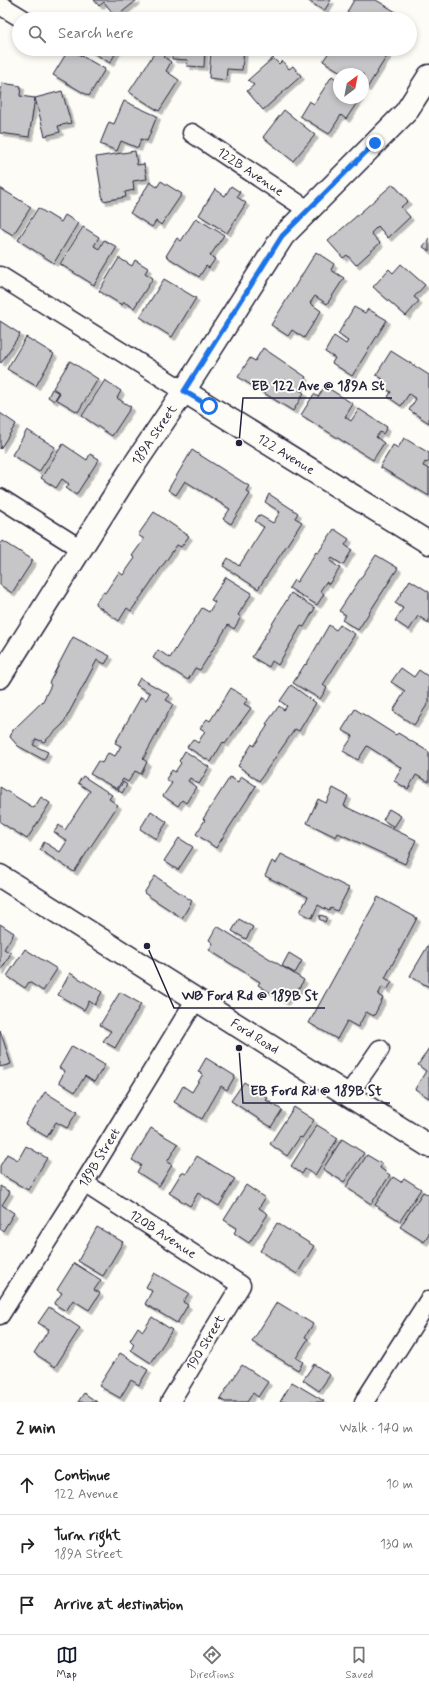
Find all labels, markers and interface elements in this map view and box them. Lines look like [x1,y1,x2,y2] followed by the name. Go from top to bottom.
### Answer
[12,12,417,56] search box
[26,23,48,45] icon: search
[58,24,134,44] text: Search here
[333,68,369,104] north arrow
[366,134,384,152] route end
[214,143,287,200] street label: 122B Avenue
[243,372,392,398] callout: EB 122 Ave @ 189A St
[252,377,385,395] text: EB 122 Ave @ 189A St
[200,397,218,415] route start
[128,401,181,468] street label: 189A Street
[254,430,318,479] street label: 122 Avenue
[174,982,325,1008] callout: WB Ford Rd @ 189B St
[181,987,319,1005] text: WB Ford Rd @ 189B St
[227,1015,282,1058] street label: Ford Road
[243,1077,390,1103] callout: EB Ford Rd @ 189B St
[250,1082,382,1100] text: EB Ford Rd @ 189B St
[75,1125,124,1191] street label: 189B Street
[126,1206,200,1262] street label: 120B Avenue
[183,1312,229,1374] street label: 190 Street
[16,1417,56,1439] text: 2 min
[340,1420,413,1437] text: Walk · 140 m
[54,1466,110,1486] text: Continue
[16,1474,38,1496] icon: ahead
[386,1476,413,1493] text: 10 m
[54,1486,119,1503] text: 122 Avenue
[54,1526,121,1546] text: Turn right
[16,1534,38,1556] icon: right
[380,1536,413,1553] text: 130 m
[54,1546,123,1563] text: 189A Street
[16,1594,38,1616] icon: arrive
[54,1595,183,1615] text: Arrive at destination
[56,1644,78,1682] tab: Map
[189,1644,234,1682] tab: Directions
[346,1644,373,1682] tab: Saved

